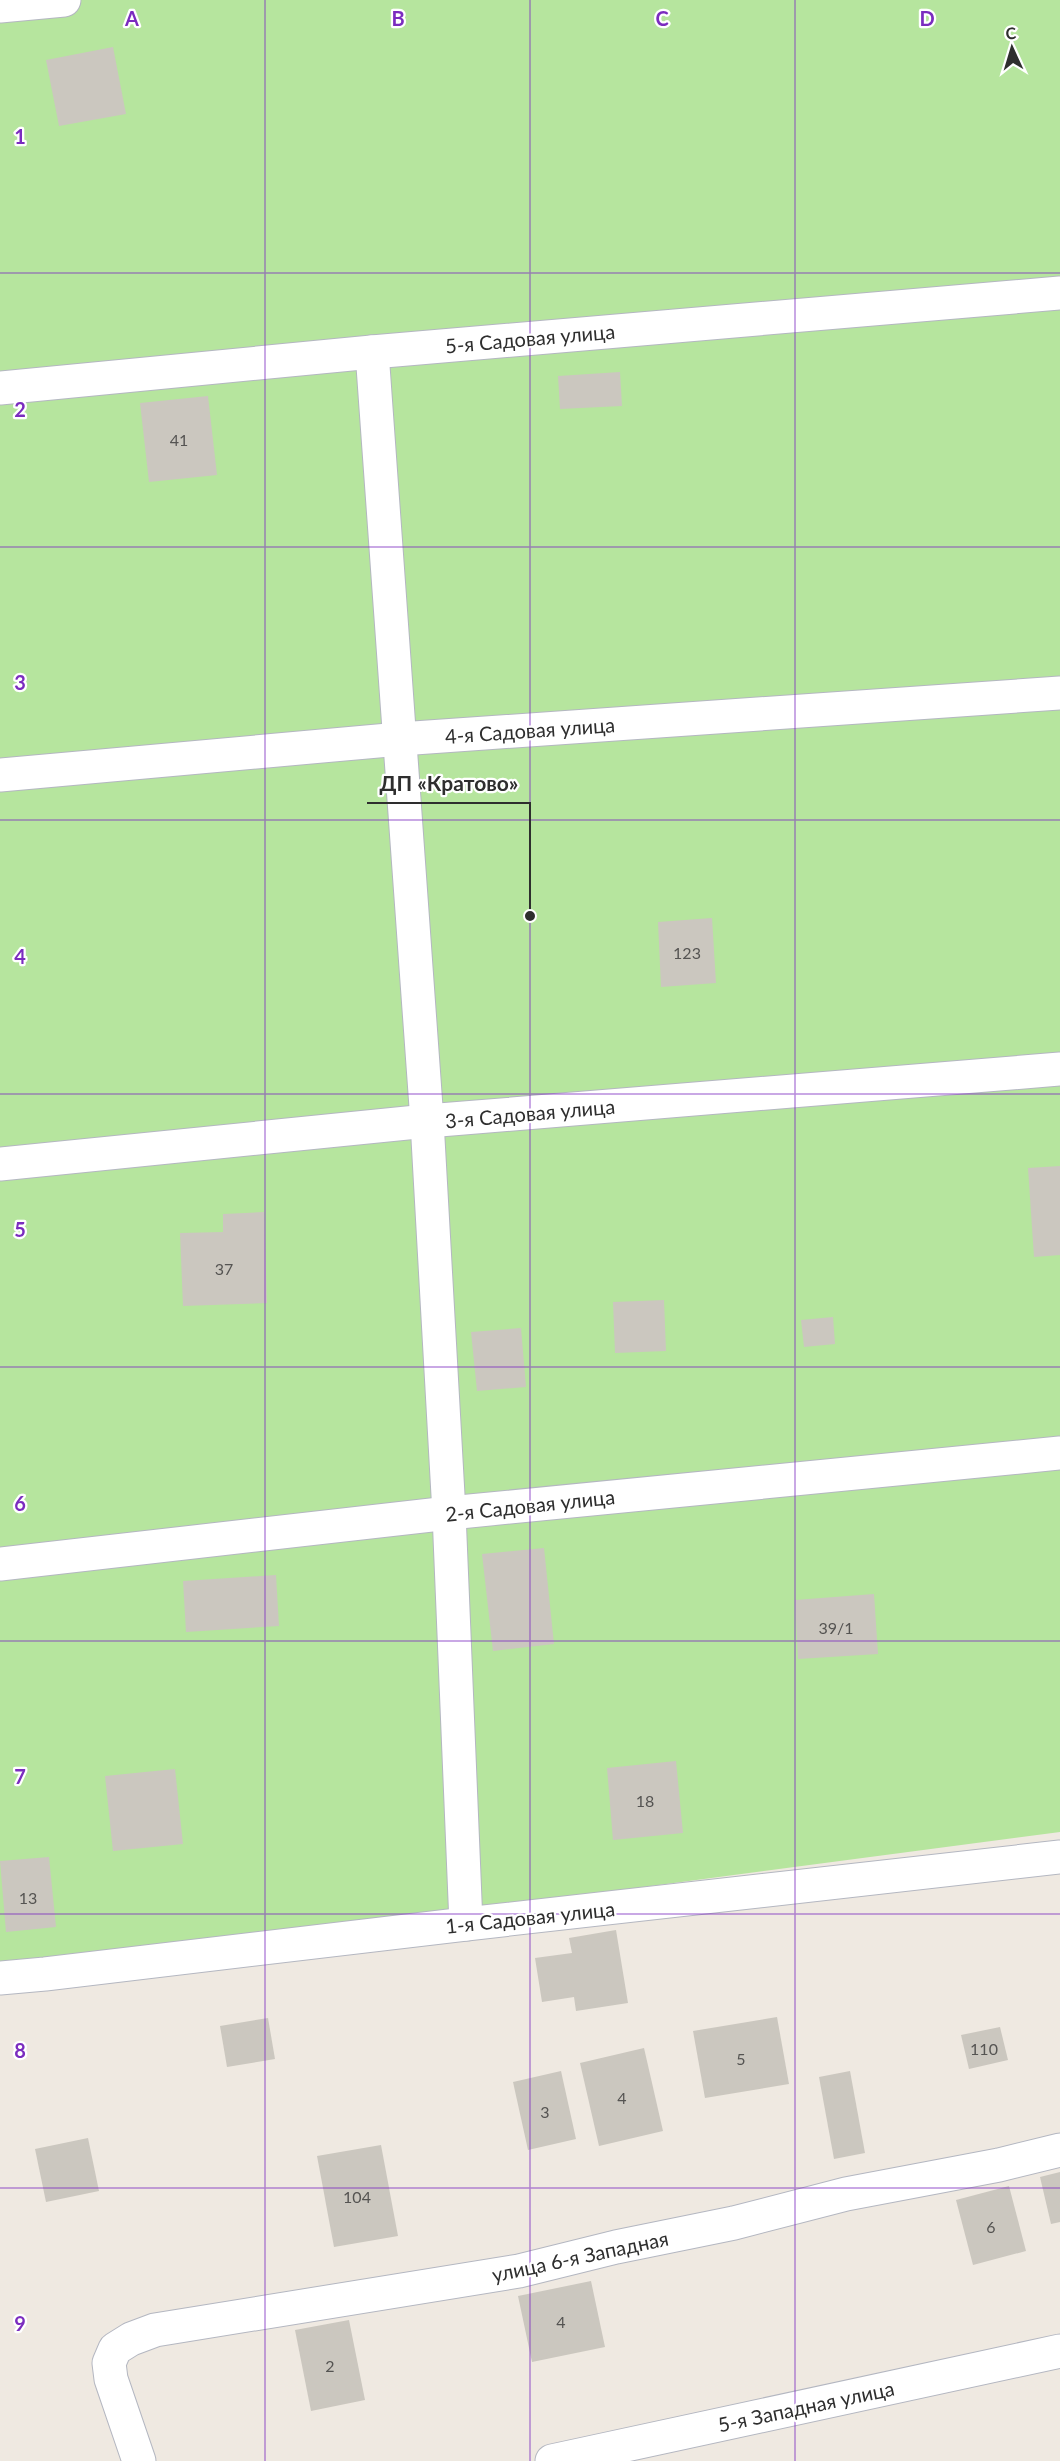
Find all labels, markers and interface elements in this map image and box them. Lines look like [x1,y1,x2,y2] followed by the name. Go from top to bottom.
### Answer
[124,6,139,30] text: A
[391,6,405,30] text: B
[655,6,669,30] text: C
[919,6,935,30] text: D
[982,18,1042,78] north arrow
[1005,23,1017,42] text: С
[14,124,26,148] text: 1
[444,319,616,357] street label: 5-я Садовая улица
[14,397,26,421] text: 2
[170,430,188,449] house number: 41
[14,670,26,694] text: 3
[444,712,616,748] street label: 4-я Садовая улица
[367,764,530,803] callout: ДП «Кратово»
[380,770,518,795] text: ДП «Кратово»
[673,943,701,962] house number: 123
[14,944,26,968] text: 4
[444,1094,616,1132] street label: 3-я Садовая улица
[14,1217,26,1241] text: 5
[215,1259,233,1278] house number: 37
[444,1484,616,1526] street label: 2-я Садовая улица
[14,1491,26,1515] text: 6
[818,1618,854,1637] house number: 39/1
[14,1764,26,1788] text: 7
[636,1791,654,1810] house number: 18
[19,1888,37,1907] house number: 13
[444,1896,616,1938] street label: 1-я Садовая улица
[14,2038,26,2062] text: 8
[970,2039,998,2058] house number: 110
[736,2049,746,2068] house number: 5
[617,2088,627,2107] house number: 4
[540,2102,550,2121] house number: 3
[343,2187,371,2206] house number: 104
[986,2217,996,2236] house number: 6
[490,2226,670,2286] street label: улица 6-я Западная
[14,2311,26,2335] text: 9
[556,2312,566,2331] house number: 4
[325,2356,335,2375] house number: 2
[716,2376,896,2436] street label: 5-я Западная улица

